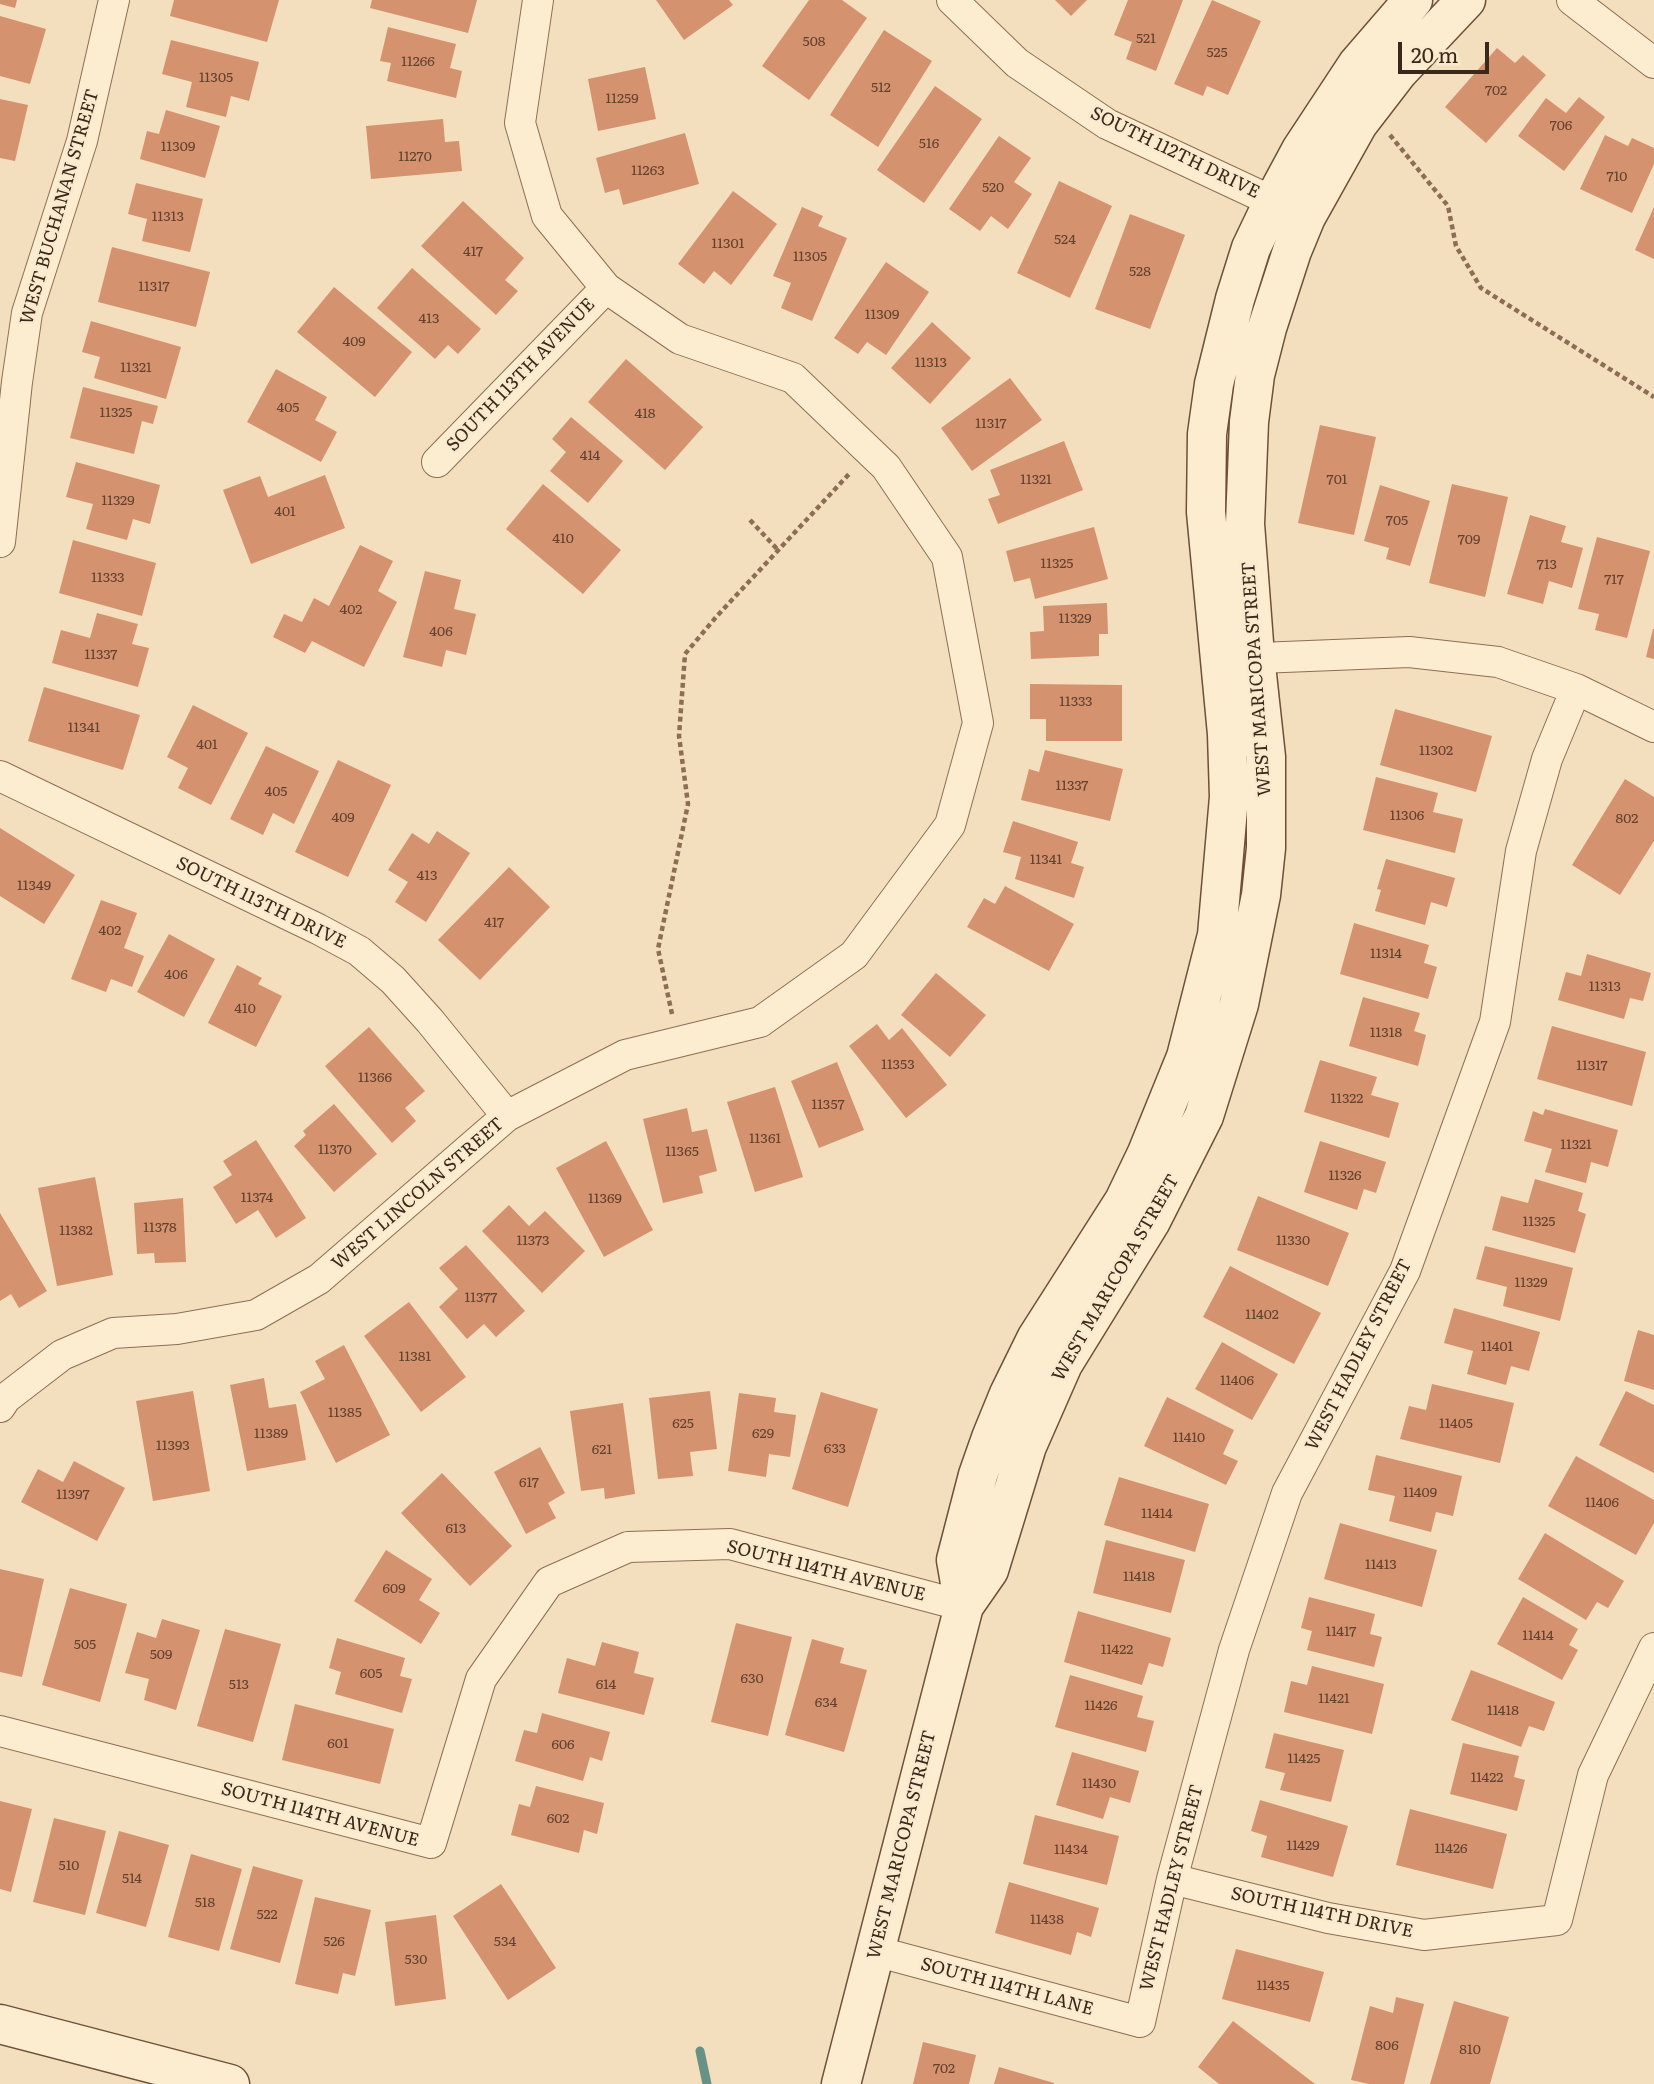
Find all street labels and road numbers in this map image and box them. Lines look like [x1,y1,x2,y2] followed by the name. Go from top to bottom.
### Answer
[16,87,104,327] street label: WEST BUCHANAN STREET
[1087,103,1263,203] street label: SOUTH 112TH DRIVE
[442,294,600,456] street label: SOUTH 113TH AVENUE
[1238,561,1276,797] street label: WEST MARICOPA STREET
[173,852,349,954] street label: SOUTH 113TH DRIVE
[328,1113,508,1275] street label: WEST LINCOLN STREET
[1048,1171,1184,1385] street label: WEST MARICOPA STREET
[1301,1256,1417,1454] street label: WEST HADLEY STREET
[724,1536,928,1606] street label: SOUTH 114TH AVENUE
[863,1728,941,1962] street label: WEST MARICOPA STREET
[219,1778,421,1852] street label: SOUTH 114TH AVENUE
[1136,1783,1208,1993] street label: WEST HADLEY STREET
[1229,1883,1415,1943] street label: SOUTH 114TH DRIVE
[918,1954,1096,2020] street label: SOUTH 114TH LANE

